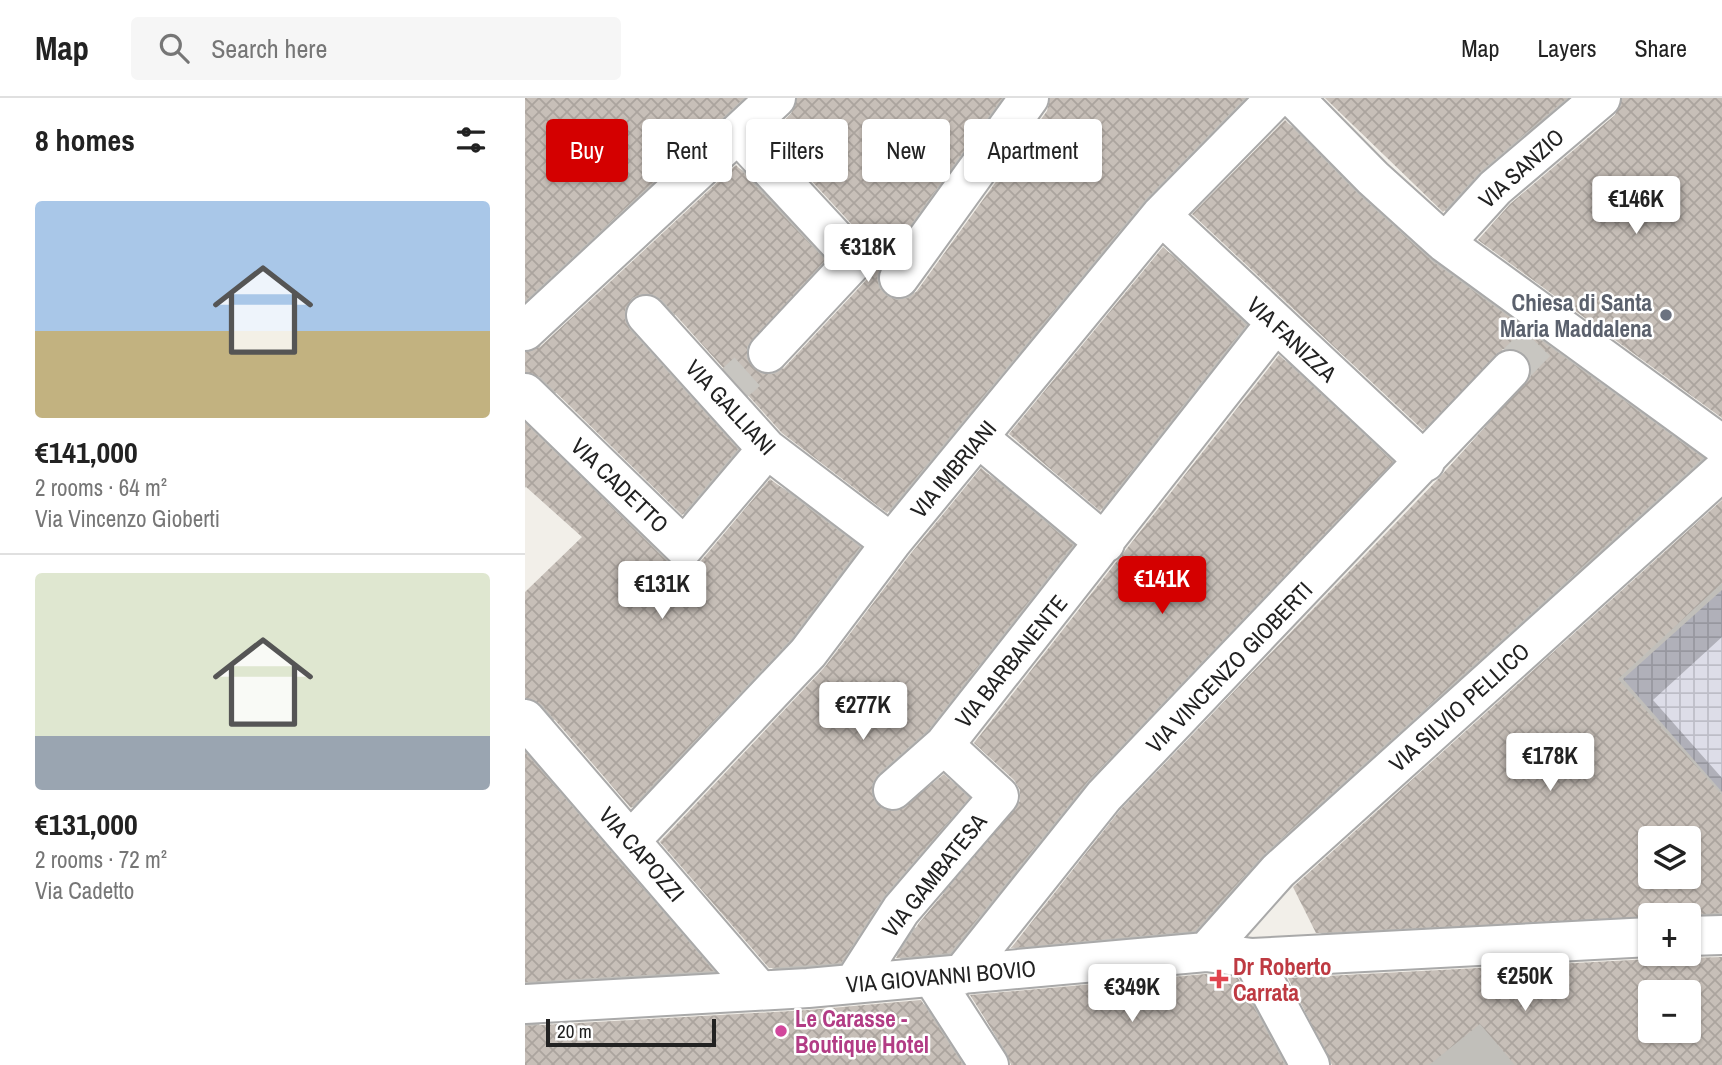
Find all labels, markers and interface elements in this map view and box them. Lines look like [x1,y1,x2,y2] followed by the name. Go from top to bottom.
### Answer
[131,17,621,80] search box
[35,26,89,70] text: Map
[155,29,193,67] icon: search
[211,31,327,66] text: Search here
[1461,32,1499,64] text: Map
[1537,32,1596,64] text: Layers
[1634,32,1687,64] text: Share
[546,119,628,182] chip: Buy
[642,119,732,182] chip: Rent
[746,119,848,182] chip: Filters
[862,119,950,182] chip: New
[964,119,1102,182] chip: Apartment
[35,120,135,160] text: 8 homes
[452,121,490,159] icon: filters
[1472,121,1570,215] street label: VIA SANZIO
[1587,176,1685,236] pin: €146K
[1608,183,1664,214] text: €146K
[819,225,917,284] pin: €318K
[840,231,896,262] text: €318K
[200,247,326,373] icon: home
[1500,287,1653,344] place label: Chiesa di Santa Maria Maddalena
[1240,289,1344,389] street label: VIA FANIZZA
[1658,307,1674,323] marker: Chiesa di Santa Maria Maddalena
[679,353,783,461] street label: VIA GALLIANI
[903,414,1003,524] street label: VIA IMBRIANI
[564,431,676,539] street label: VIA CADETTO
[35,432,138,472] text: €141,000
[35,472,167,503] text: 2 rooms · 64 m²
[35,503,220,534] text: Via Vincenzo Gioberti
[1113,556,1211,616] pin: €141K
[613,561,711,621] pin: €131K
[1134,563,1190,594] text: €141K
[634,568,690,599] text: €131K
[1139,575,1319,759] street label: VIA VINCENZO GIOBERTI
[948,588,1074,734] street label: VIA BARBANENTE
[200,619,326,745] icon: home
[1382,636,1536,778] street label: VIA SILVIO PELLICO
[814,682,912,742] pin: €277K
[835,689,891,720] text: €277K
[1501,734,1599,793] pin: €178K
[1522,740,1578,771] text: €178K
[592,800,692,908] street label: VIA CAPOZZI
[35,804,138,844] text: €131,000
[875,806,994,943] street label: VIA GAMBATESA
[1638,826,1701,1043] map controls
[1638,826,1701,889] button: layers
[35,844,167,875] text: 2 rooms · 72 m²
[35,875,134,906] text: Via Cadetto
[1638,903,1701,966] button: +
[1233,951,1332,1008] place label: Dr Roberto Carrata
[845,952,1037,1000] street label: VIA GIOVANNI BOVIO
[1476,954,1574,1013] pin: €250K
[1497,960,1553,991] text: €250K
[1083,964,1181,1024] pin: €349K
[1104,971,1160,1002] text: €349K
[1211,971,1227,987] marker: Dr Roberto Carrata
[1638,980,1701,1043] button: −
[795,1003,929,1060] place label: Le Carasse - Boutique Hotel
[546,1016,716,1048] scale bar
[557,1018,592,1044] text: 20 m
[773,1023,789,1039] marker: Le Carasse - Boutique Hotel

